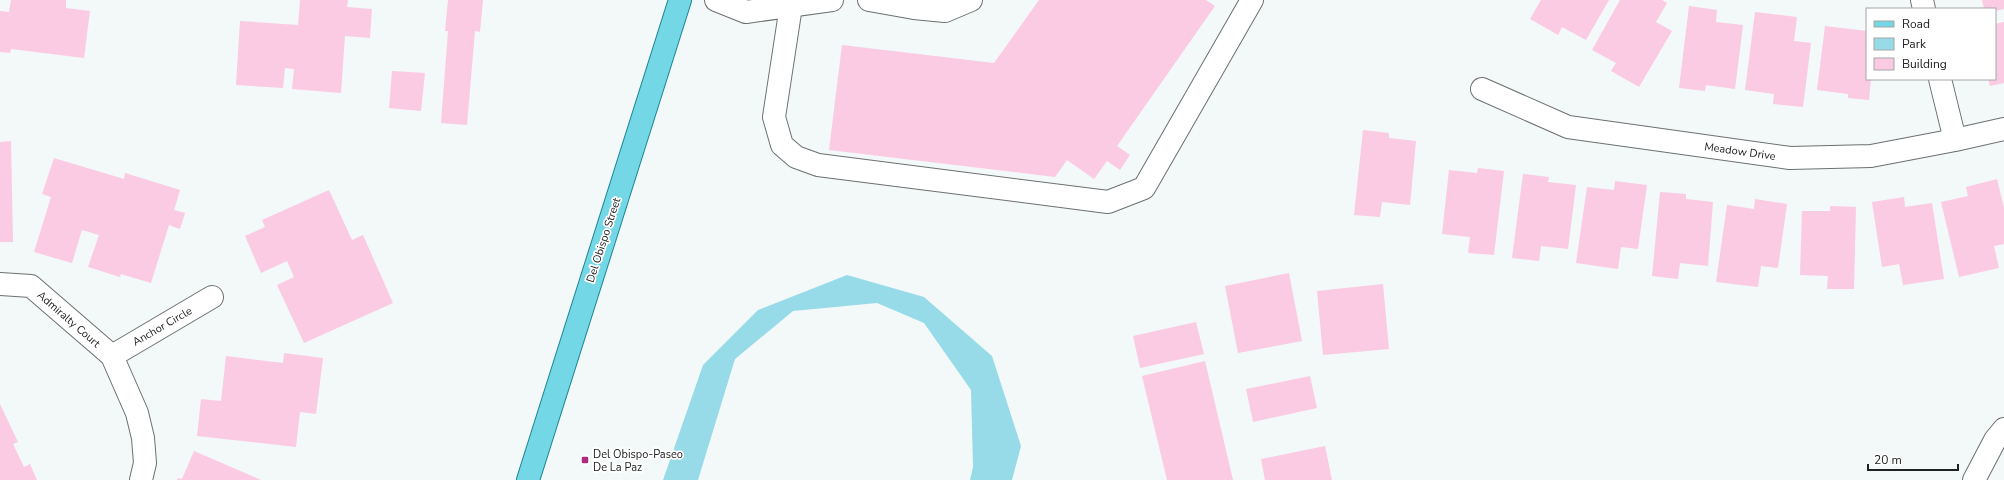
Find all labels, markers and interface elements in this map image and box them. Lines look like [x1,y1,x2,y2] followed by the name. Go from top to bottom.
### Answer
[1866,8,1996,80] legend
[1902,16,1930,32] text: Road
[1902,36,1927,52] text: Park
[1902,56,1947,72] text: Building
[1703,139,1777,164] street label: Meadow Drive
[583,196,624,284] street label: Del Obispo Street
[34,288,104,351] street label: Admiralty Court
[130,303,195,350] street label: Anchor Circle
[1868,446,1958,472] scale bar
[593,447,683,475] place label: Del Obispo-Paseo De La Paz
[1874,452,1902,468] text: 20 m
[580,455,590,465] marker: Del Obispo-Paseo De La Paz

